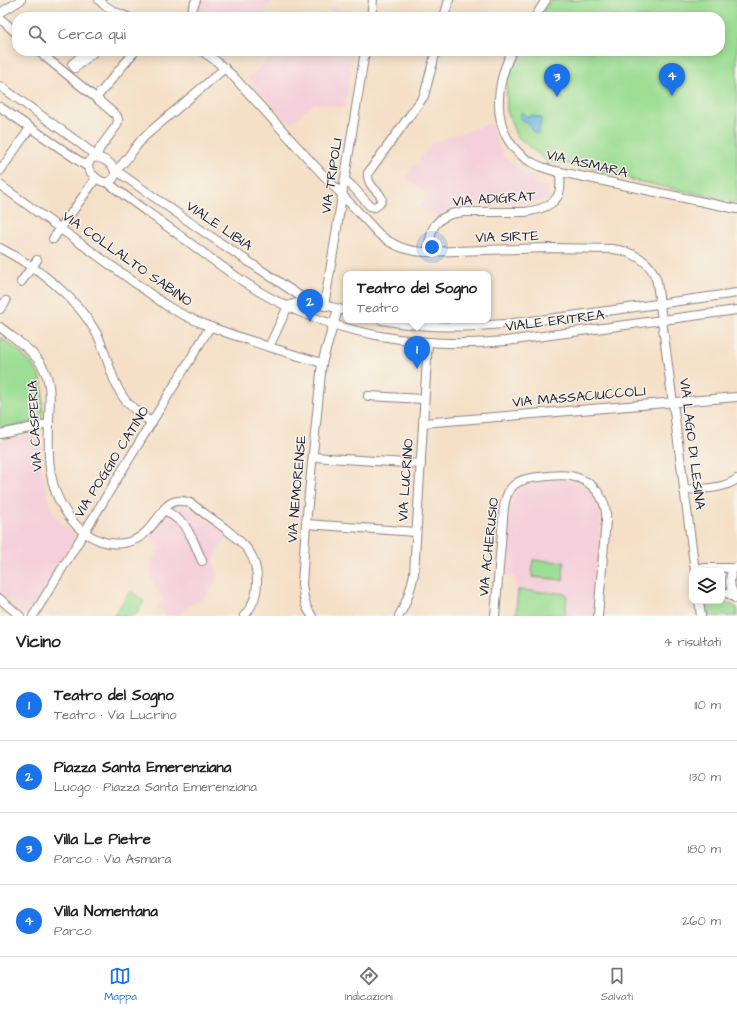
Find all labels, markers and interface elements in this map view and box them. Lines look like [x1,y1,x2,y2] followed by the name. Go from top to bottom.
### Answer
[12,12,725,56] search box
[26,23,48,45] icon: search
[58,24,126,45] text: Cerca qui
[659,63,685,96] pin: 4
[544,64,570,97] pin: 3
[316,137,348,215] street label: VIA TRIPOLI
[544,145,630,183] street label: VIA ASMARA
[452,186,536,212] street label: VIA ADIGRAT
[182,196,256,256] street label: VIALE LIBIA
[58,206,196,312] street label: VIA COLLALTO SABINO
[475,226,540,248] street label: VIA SIRTE
[422,237,442,257] your location
[343,271,491,323] popup
[357,278,477,299] text: Teatro del Sogno
[297,289,323,322] pin: 2
[357,299,399,317] text: Teatro
[504,305,606,337] street label: VIALE ERITREA
[404,336,430,369] pin: 1
[674,377,710,511] street label: VIA LAGO DI LESINA
[23,380,47,472] street label: VIA CASPERIA
[511,381,647,413] street label: VIA MASSACIUCCOLI
[70,402,154,522] street label: VIA POGGIO CATINO
[282,434,312,544] street label: VIA NEMORENSE
[393,438,419,522] street label: VIA LUCRINO
[474,497,504,597] street label: VIA ACHERUSIO
[689,568,725,604] map controls
[689,568,725,604] button: layers
[16,630,61,654] text: Vicino
[664,633,721,651] text: 4 risultati
[54,685,174,706] text: Teatro del Sogno
[28,696,30,714] text: 1
[694,696,721,714] text: 110 m
[54,706,176,724] text: Teatro · Via Lucrino
[54,757,231,778] text: Piazza Santa Emerenziana
[25,768,33,786] text: 2
[689,768,721,786] text: 130 m
[54,778,257,796] text: Luogo · Piazza Santa Emerenziana
[54,829,151,850] text: Villa Le Pietre
[26,840,32,858] text: 3
[687,840,721,858] text: 180 m
[54,850,171,868] text: Parco · Via Asmara
[54,901,158,922] text: Villa Nomentana
[25,912,33,930] text: 4
[682,912,721,930] text: 260 m
[54,922,92,940] text: Parco
[104,965,137,1004] tab: Mappa
[345,965,393,1004] tab: Indicazioni
[601,965,633,1004] tab: Salvati

